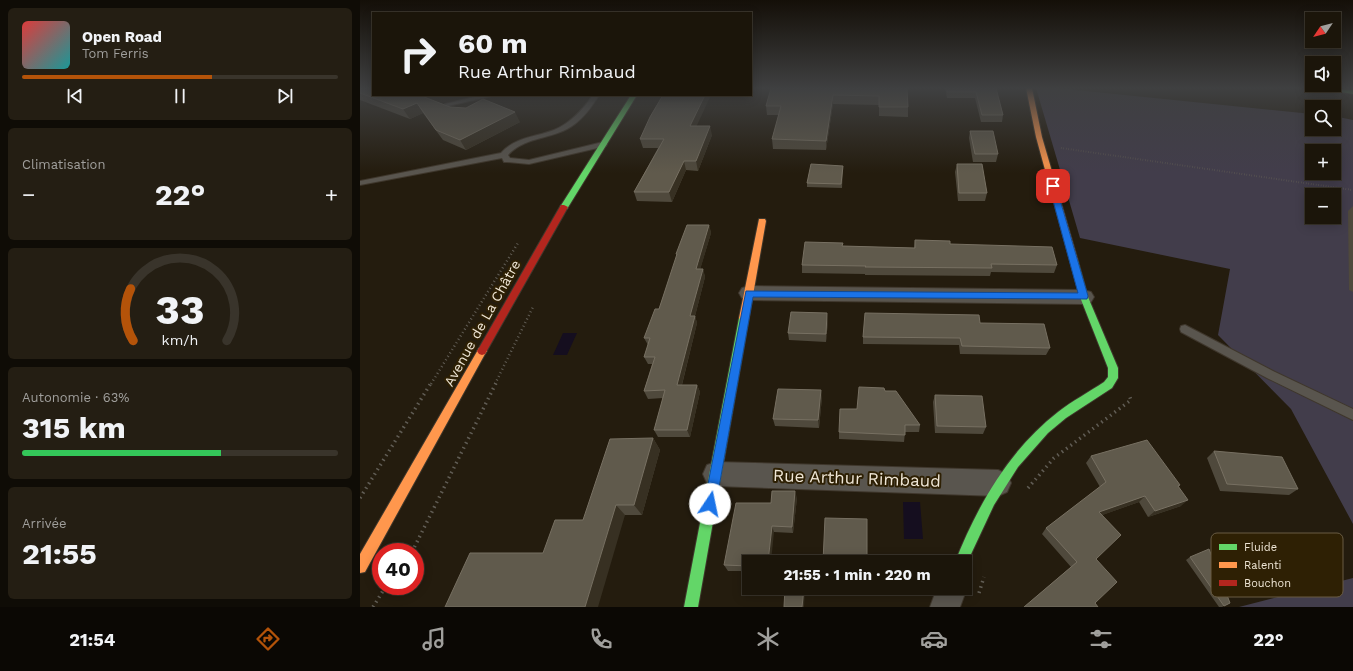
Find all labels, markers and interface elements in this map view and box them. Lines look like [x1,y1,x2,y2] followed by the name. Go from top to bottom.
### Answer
[1305,12,1341,48] north arrow
[1305,12,1341,224] map controls
[458,27,528,60] text: 60 m
[82,28,162,46] text: Open Road
[392,28,444,80] icon: right
[82,46,149,61] text: Tom Ferris
[1305,56,1341,92] button: sound
[458,61,636,82] text: Rue Arthur Rimbaud
[64,85,86,107] icon: previous
[169,85,191,107] icon: pause
[274,85,296,107] icon: next
[1305,100,1341,136] button: search
[1305,144,1341,180] button: +
[22,157,105,172] text: Climatisation
[1036,169,1070,203] pin
[1042,175,1064,197] icon: arrive
[155,177,205,212] text: 22°
[22,182,35,207] text: −
[325,182,338,207] text: +
[1305,188,1341,224] button: −
[441,257,523,389] street label: Avenue de La Châtre
[155,285,205,334] text: 33
[162,332,198,348] text: km/h
[22,390,129,405] text: Autonomie · 63%
[22,410,126,445] text: 315 km
[773,465,941,491] street label: Rue Arthur Rimbaud
[689,483,731,525] position arrow
[22,516,66,531] text: Arrivée
[1211,533,1343,597] legend
[22,536,97,571] text: 21:55
[1244,541,1277,554] text: Fluide
[372,543,424,595] speed limit sign: 40
[1244,559,1282,572] text: Ralenti
[783,566,931,584] text: 21:55 · 1 min · 220 m
[1244,577,1291,590] text: Bouchon
[254,625,282,653] icon: directions
[420,625,448,653] icon: music
[587,625,615,653] icon: phone
[754,625,782,653] icon: climate
[920,625,948,653] icon: car
[1087,625,1115,653] icon: filters
[69,629,115,650] text: 21:54
[1253,629,1284,650] text: 22°

